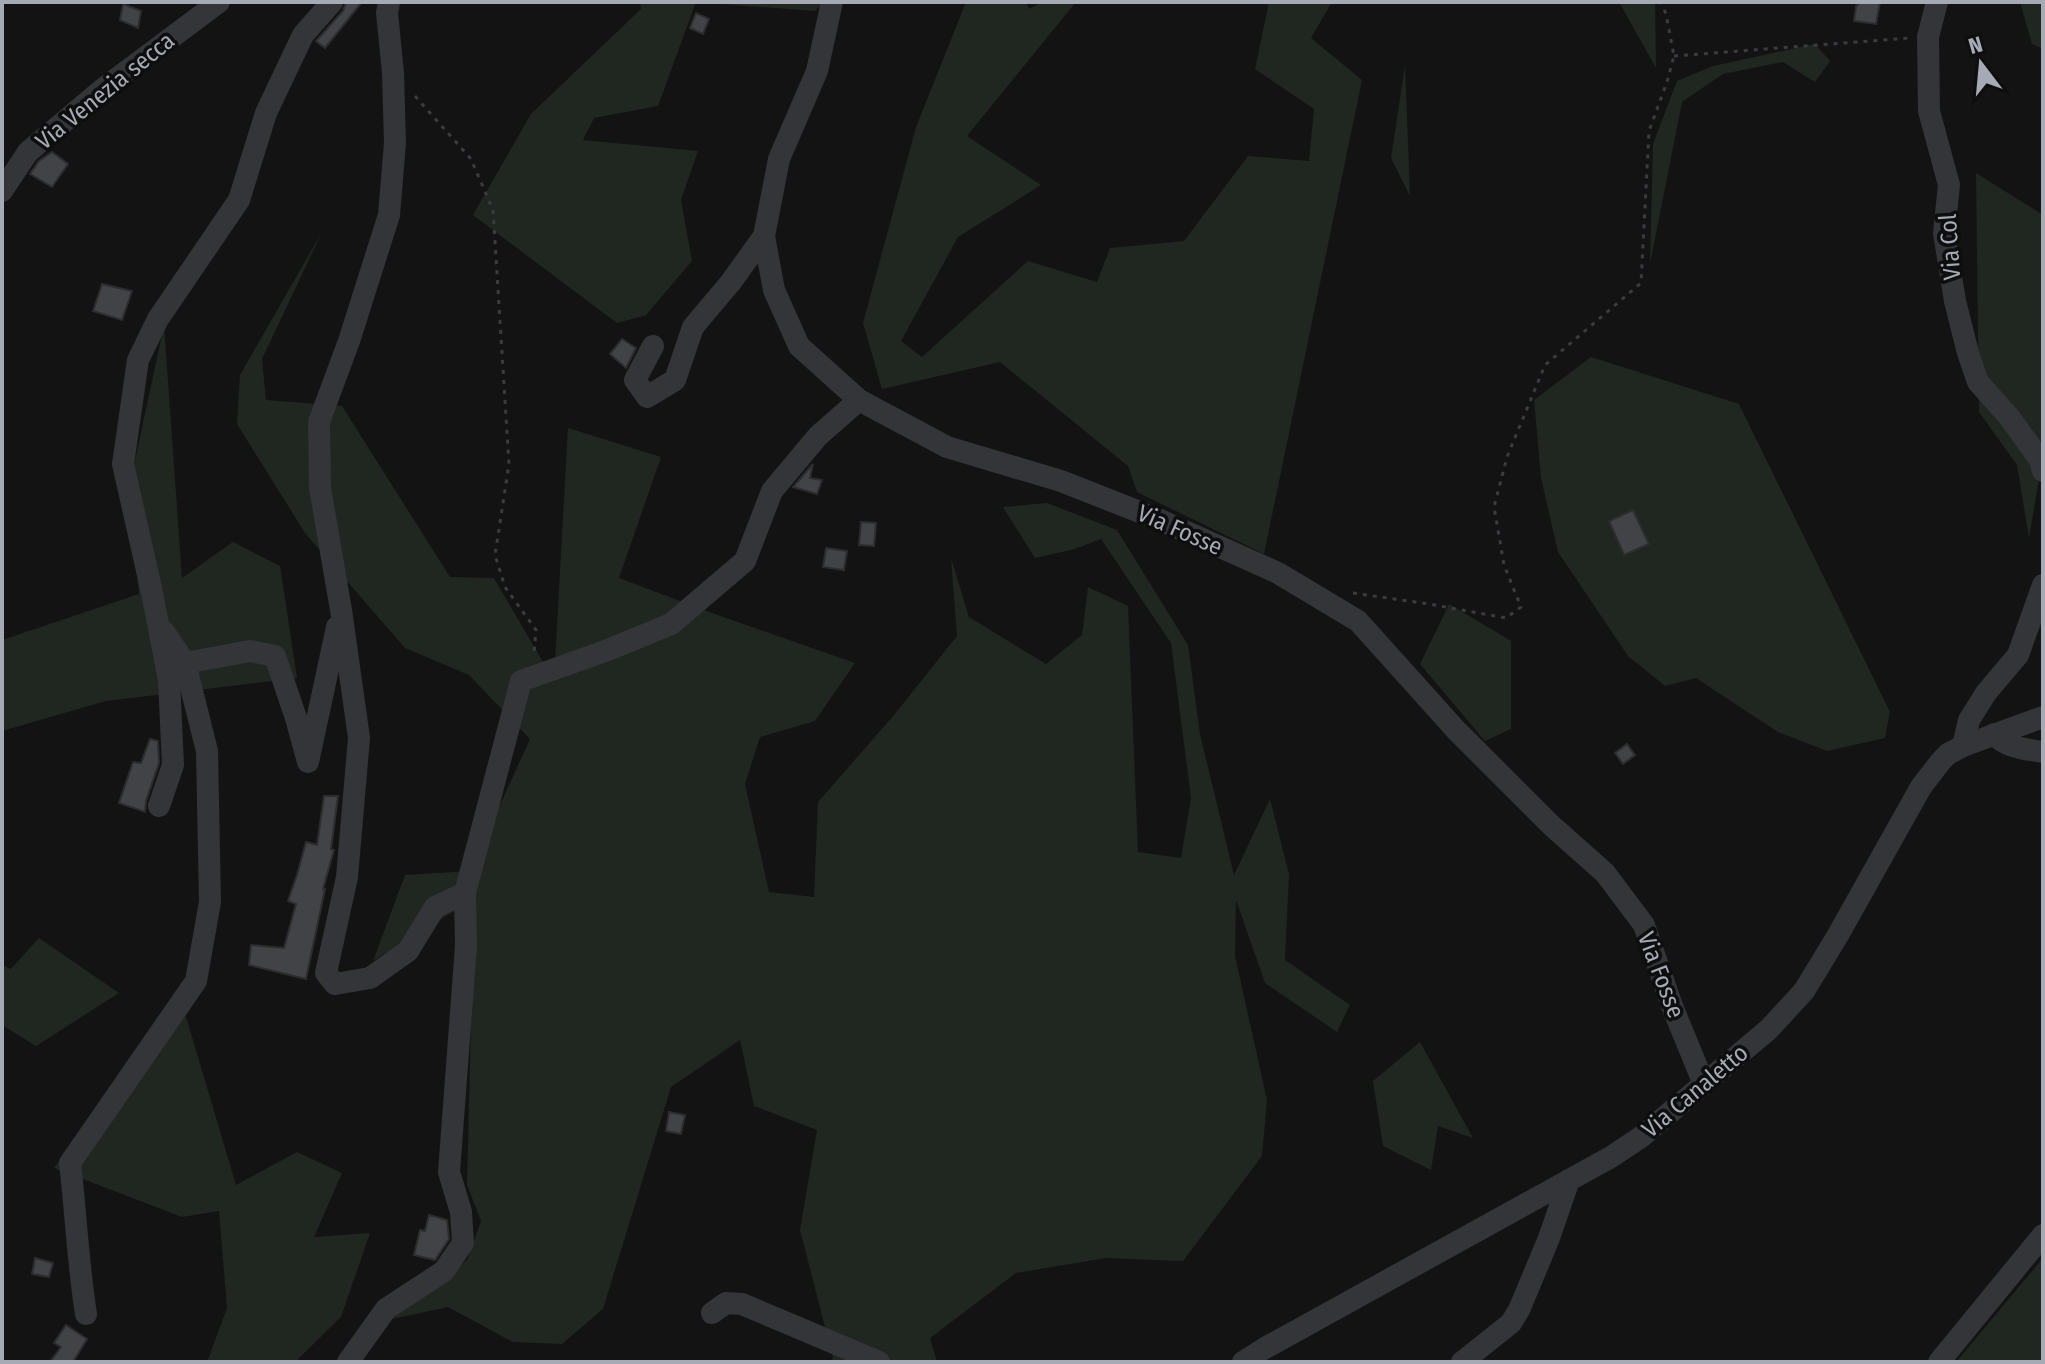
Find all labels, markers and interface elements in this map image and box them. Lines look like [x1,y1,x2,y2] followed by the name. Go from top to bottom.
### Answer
[1941,24,2021,104] north arrow
[30,27,180,155] street label: Via Venezia secca
[1966,30,1986,60] text: N
[1934,213,1966,281] street label: Via Col
[1133,499,1227,561] street label: Via Fosse
[1632,928,1690,1022] street label: Via Fosse
[1636,1039,1754,1143] street label: Via Canaletto

